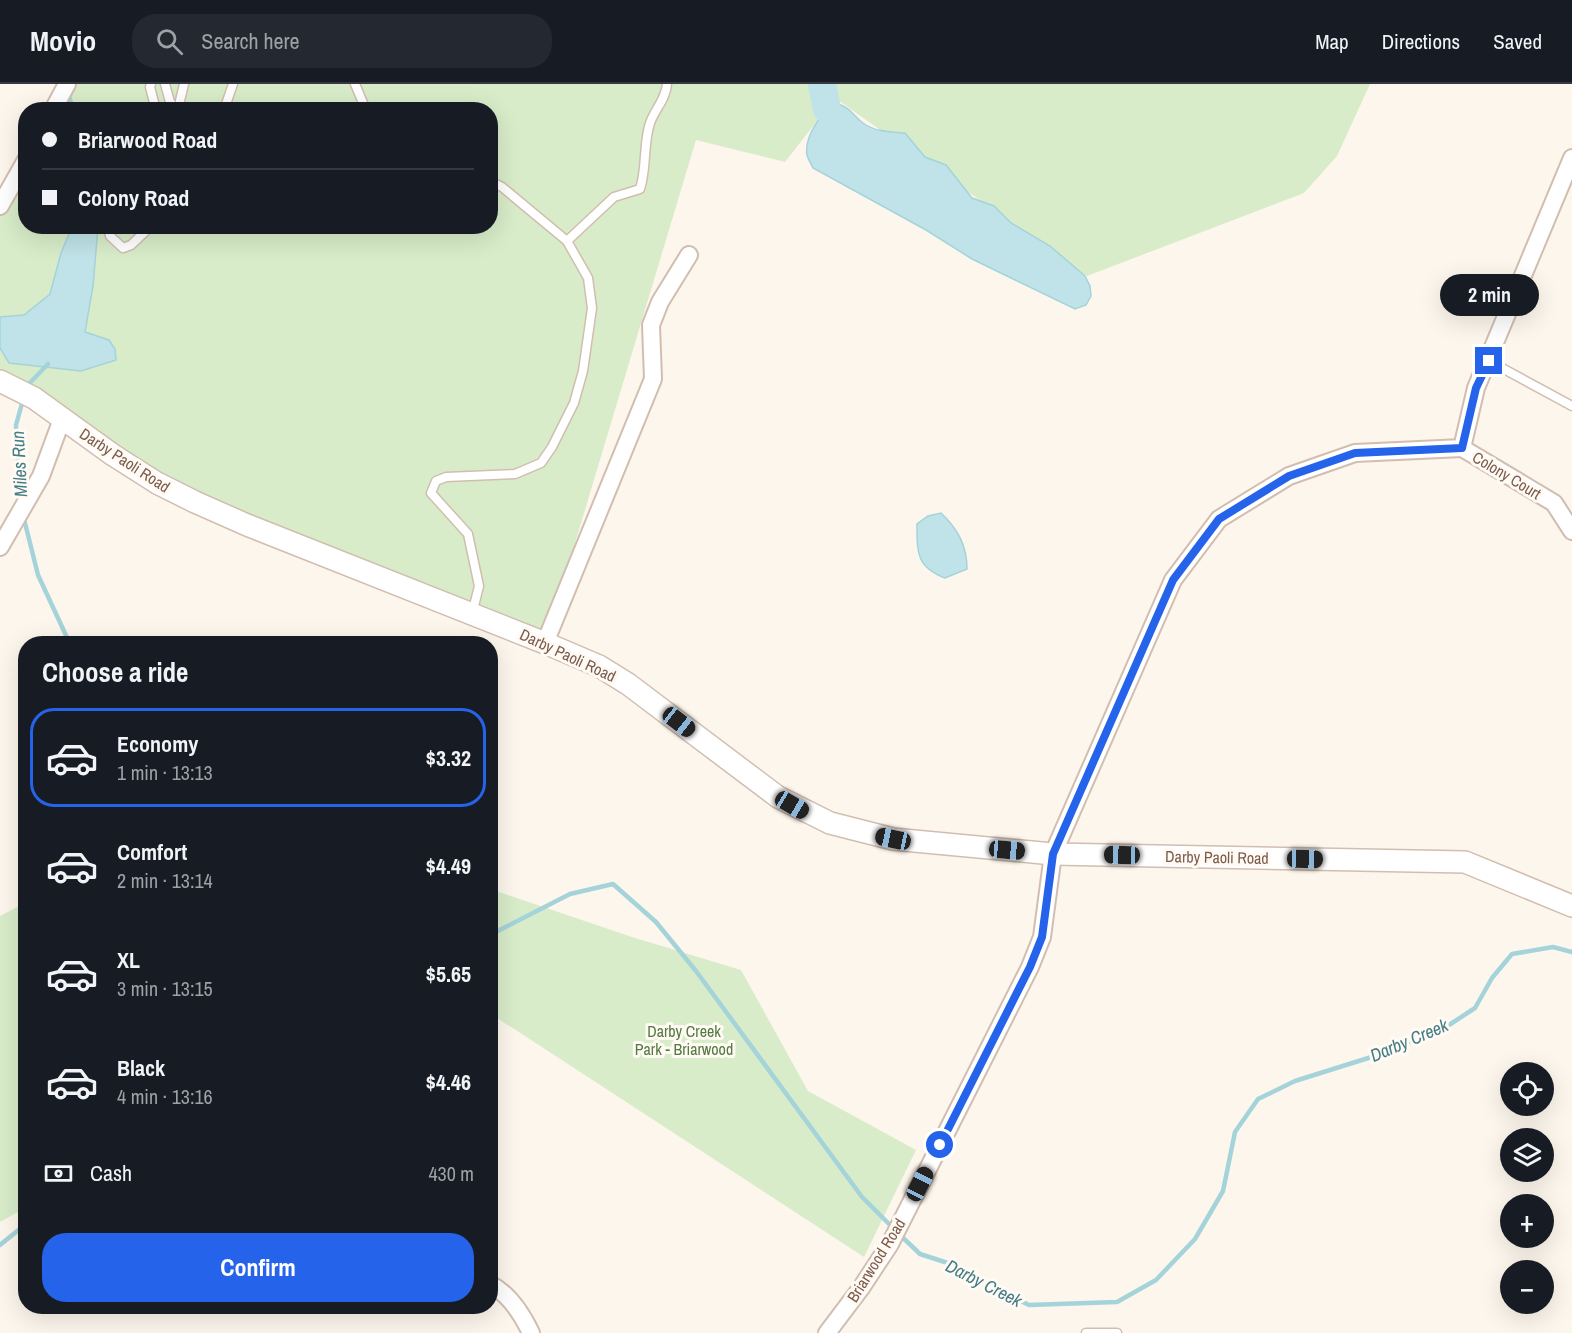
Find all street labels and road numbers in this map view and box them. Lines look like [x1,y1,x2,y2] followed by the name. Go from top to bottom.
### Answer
[76,423,174,497] street label: Darby Paoli Road
[1469,446,1546,504] street label: Colony Court
[516,623,620,687] street label: Darby Paoli Road
[1165,845,1269,869] street label: Darby Paoli Road
[842,1214,910,1306] street label: Briarwood Road

